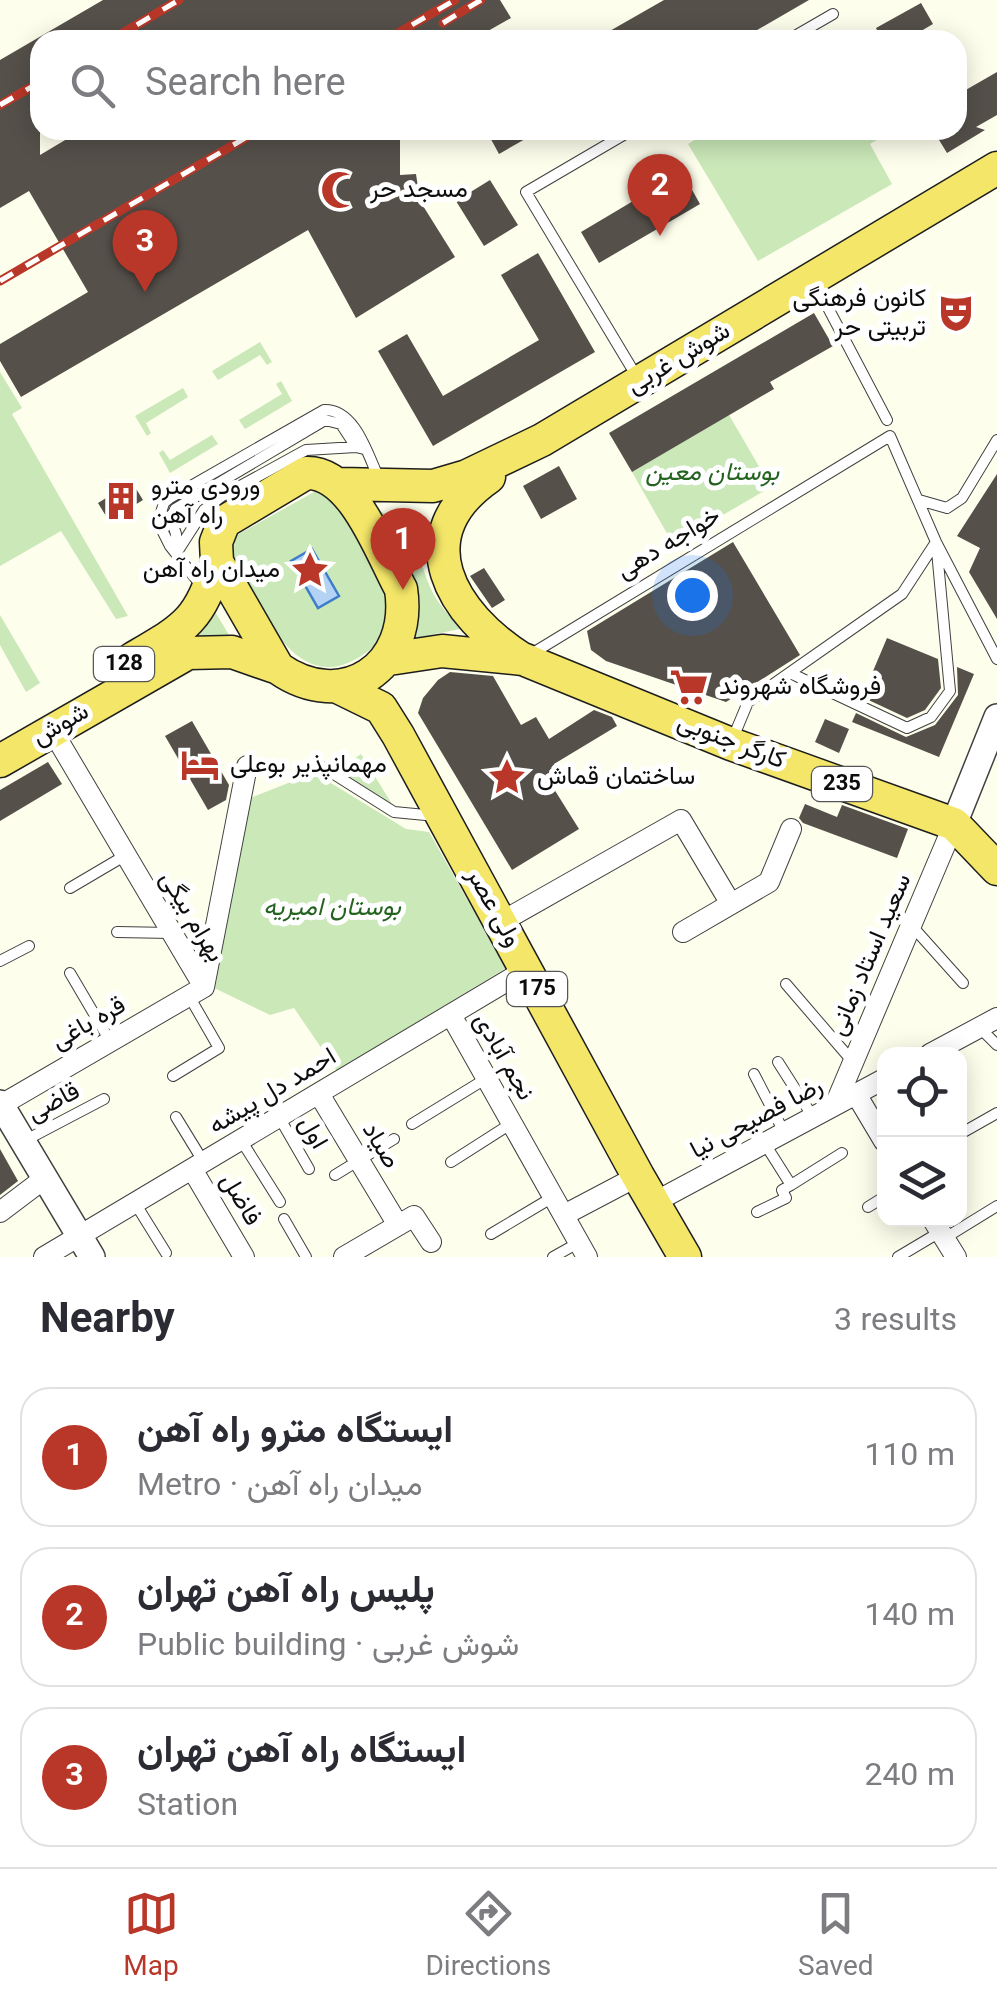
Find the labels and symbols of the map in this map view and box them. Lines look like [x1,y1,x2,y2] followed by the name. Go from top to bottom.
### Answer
[628,154,692,236] pin: 2
[319,169,361,211] mosque icon: مسجد حر
[369,171,468,210] place label: مسجد حر
[112,210,178,292] pin: 3
[793,280,926,348] place label: کانون فرهنگی تربیتی حر
[935,292,977,334] theatre icon: کانون فرهنگی تربیتی حر
[620,313,738,405] street label: شوش غربی
[645,454,779,493] park label: بوستان معین
[151,468,260,536] place label: ورودی مترو راه آهن
[100,480,142,522] building icon: ورودی مترو راه آهن
[609,498,729,590] street label: خواجه دهی
[370,508,436,590] pin: 1
[289,549,331,591] place icon: میدان راه آهن
[143,551,280,590] place label: میدان راه آهن
[667,570,718,621] your location
[94,647,154,681] road number: 128
[668,666,710,708] supermarket icon: فروشگاه شهروند
[719,668,881,707] place label: فروشگاه شهروند
[25,693,97,757] street label: شوش
[671,703,791,781] street label: کارگر جنوبی
[179,744,221,786] hotel icon: مهمانپذیر بوعلی
[230,746,387,785] place label: مهمانپذیر بوعلی
[486,756,528,798] place icon: ساختمان قماش
[537,758,695,797] place label: ساختمان قماش
[812,767,872,801] road number: 235
[455,860,531,955] street label: ولی عصر
[148,864,234,970] street label: بهرام بیگی
[819,868,923,1042] street label: سعید استاد زمانی
[263,889,401,928] park label: بوستان امیریه
[507,972,567,1006] road number: 175
[44,987,134,1061] street label: قره باغی
[462,1006,544,1108] street label: نجم آبادی
[202,1038,344,1146] street label: احمد دل پیشه
[684,1068,830,1170] street label: رضا فصیحی نیا
[21,1073,87,1133] street label: قاضی
[287,1109,337,1157] street label: اول
[351,1115,409,1177] street label: صیاد
[209,1166,271,1234] street label: فاضل

